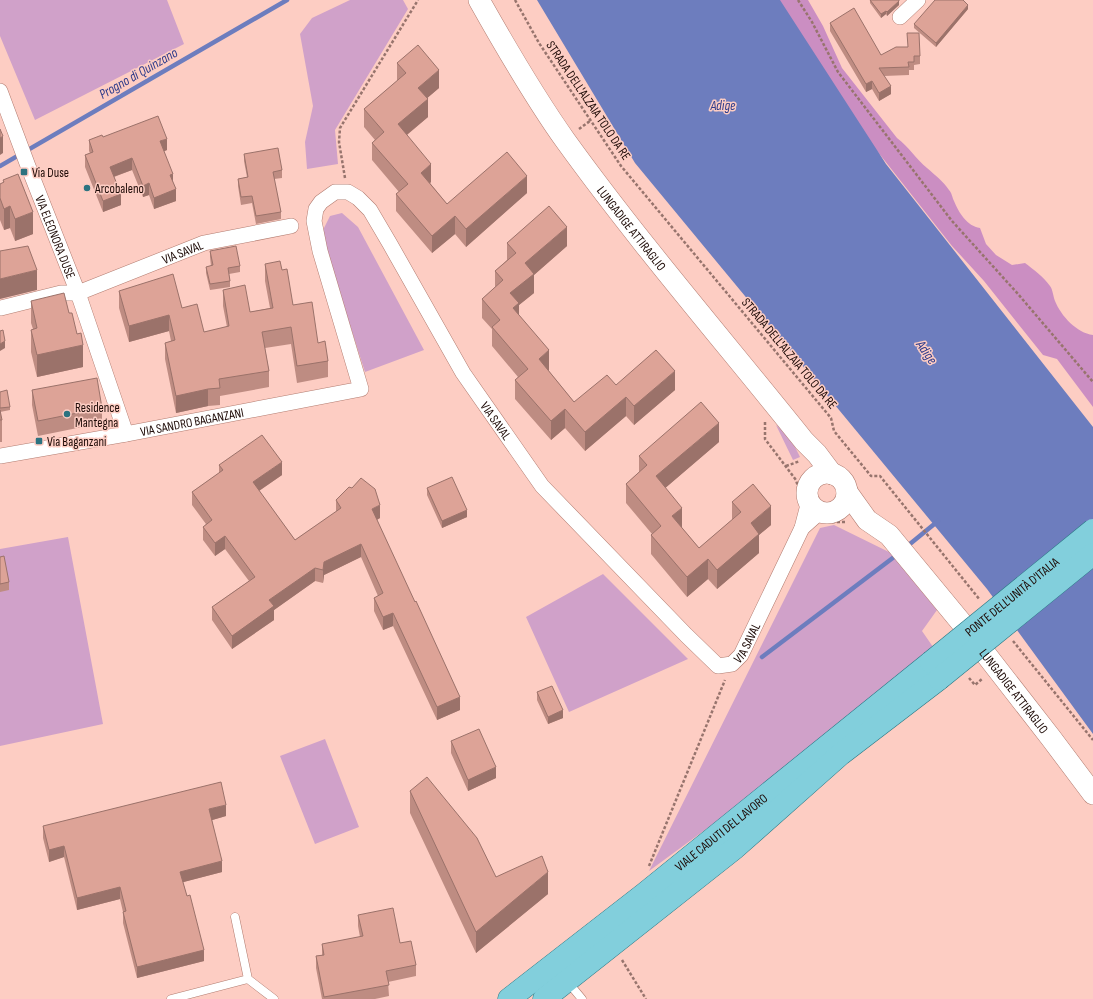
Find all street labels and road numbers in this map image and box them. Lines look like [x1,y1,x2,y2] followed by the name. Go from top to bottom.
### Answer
[542,38,634,163] street label: STRADA DELL'ALZAIA TOLO DA RE
[593,183,669,274] street label: LUNGADIGE ATTIRAGLIO
[31,193,79,281] street label: VIA ELEONORA DUSE
[160,237,206,268] street label: VIA SAVAL
[738,295,840,412] street label: STRADA DELL'ALZAIA TOLO DA RE
[477,399,514,443] street label: VIA SAVAL
[139,405,245,440] street label: VIA SANDRO BAGANZANI
[962,554,1063,640] street label: PONTE DELL'UNITÀ D'ITALIA
[730,620,764,667] street label: VIA SAVAL
[976,646,1051,737] street label: LUNGADIGE ATTIRAGLIO
[672,790,771,875] street label: VIALE CADUTI DEL LAVORO

